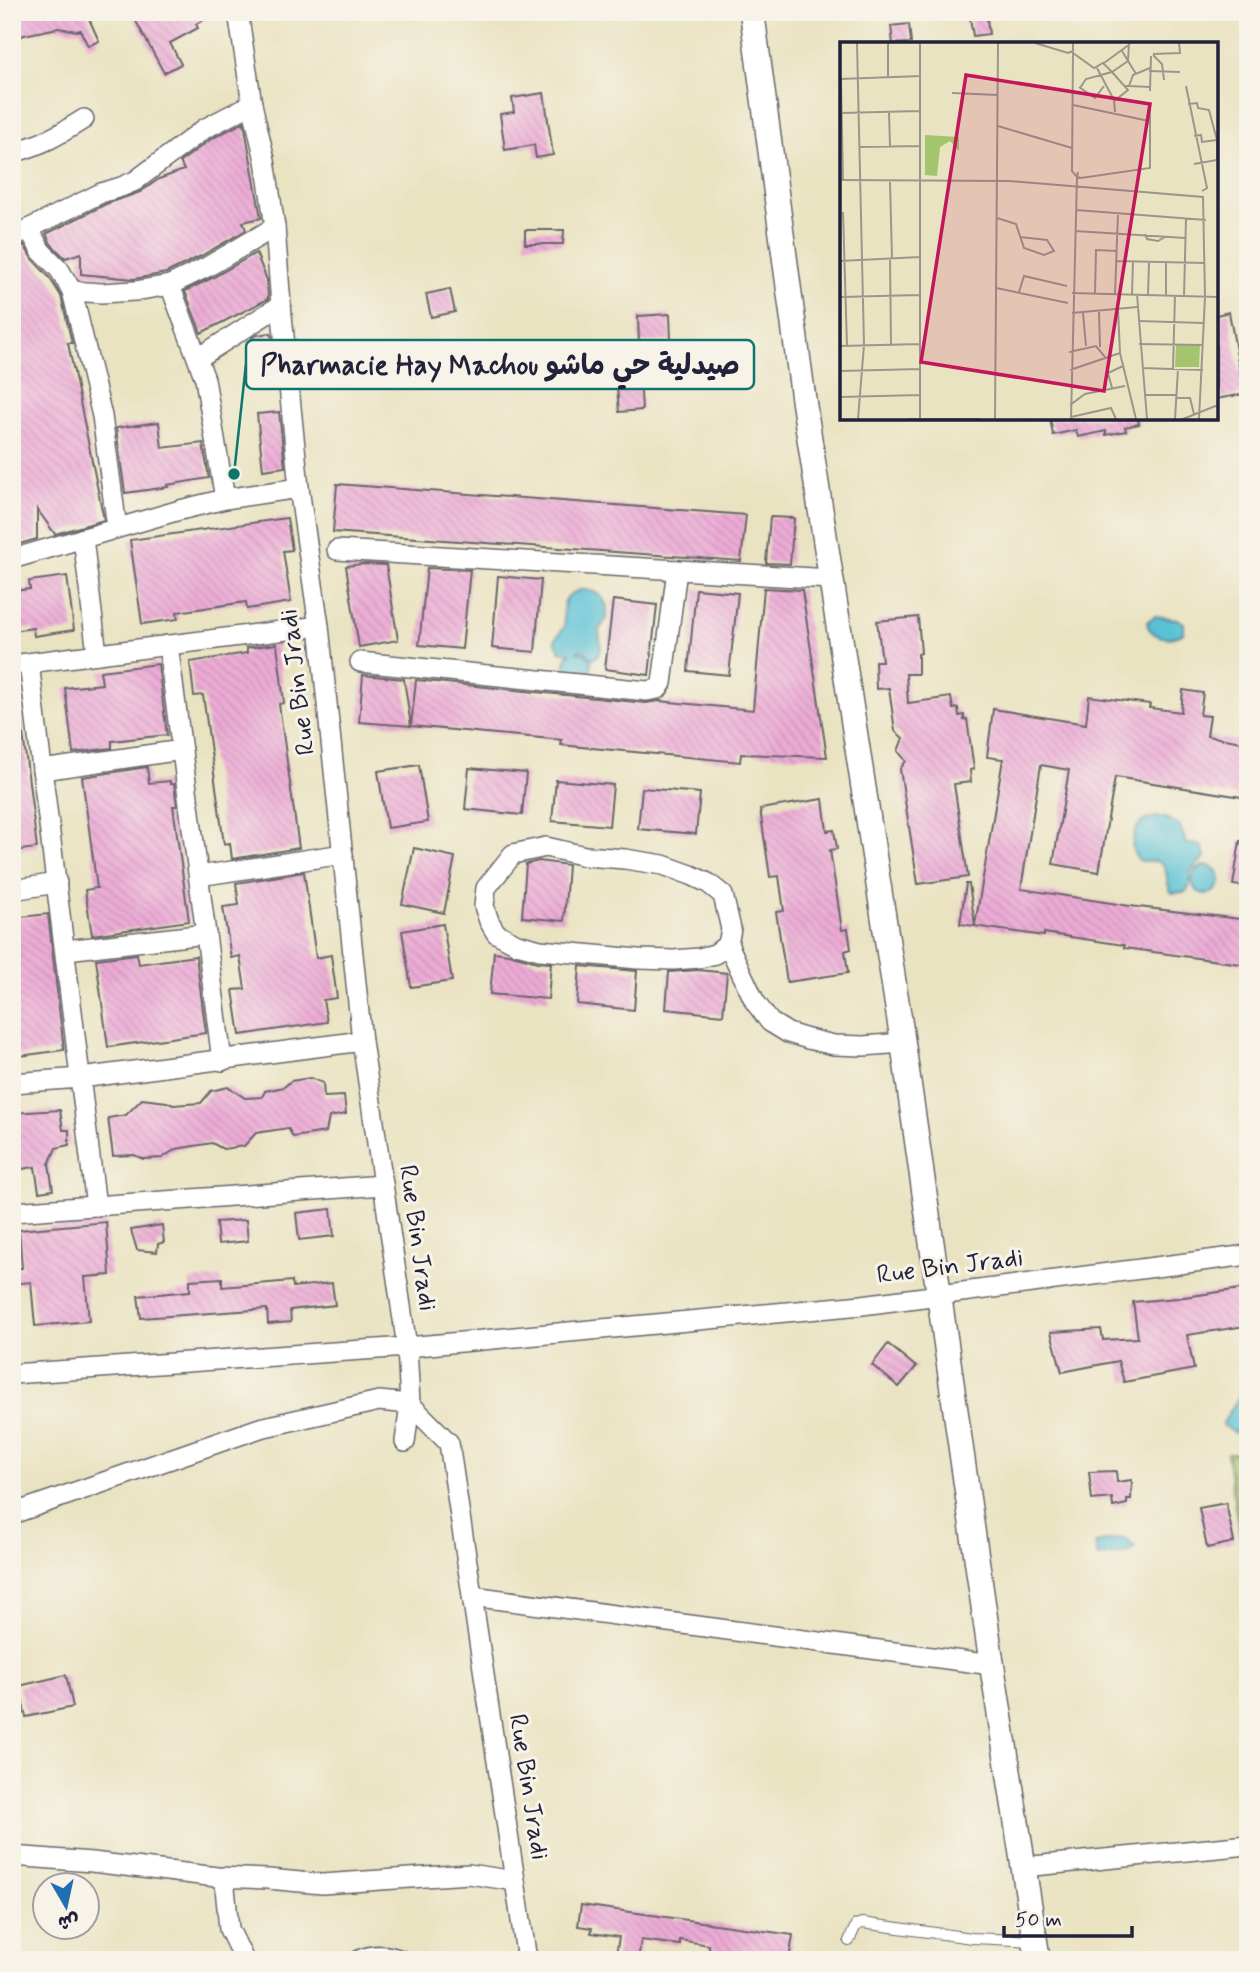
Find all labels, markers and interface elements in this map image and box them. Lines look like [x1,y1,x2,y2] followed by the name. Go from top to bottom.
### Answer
[840,42,1218,420] inset map
[246,340,754,389] callout: Pharmacie Hay Machou صيدلية حي ماشو
[260,348,740,390] text: Pharmacie Hay Machou صيدلية حي ماشو
[272,607,324,757] street label: Rue Bin Jradi
[390,1163,444,1313] street label: Rue Bin Jradi
[875,1241,1025,1293] street label: Rue Bin Jradi
[500,1712,556,1862] street label: Rue Bin Jradi
[32,1870,102,1940] north arrow
[1004,1895,1132,1939] scale bar
[1015,1906,1062,1934] text: 50 m
[56,1907,81,1935] text: ش

